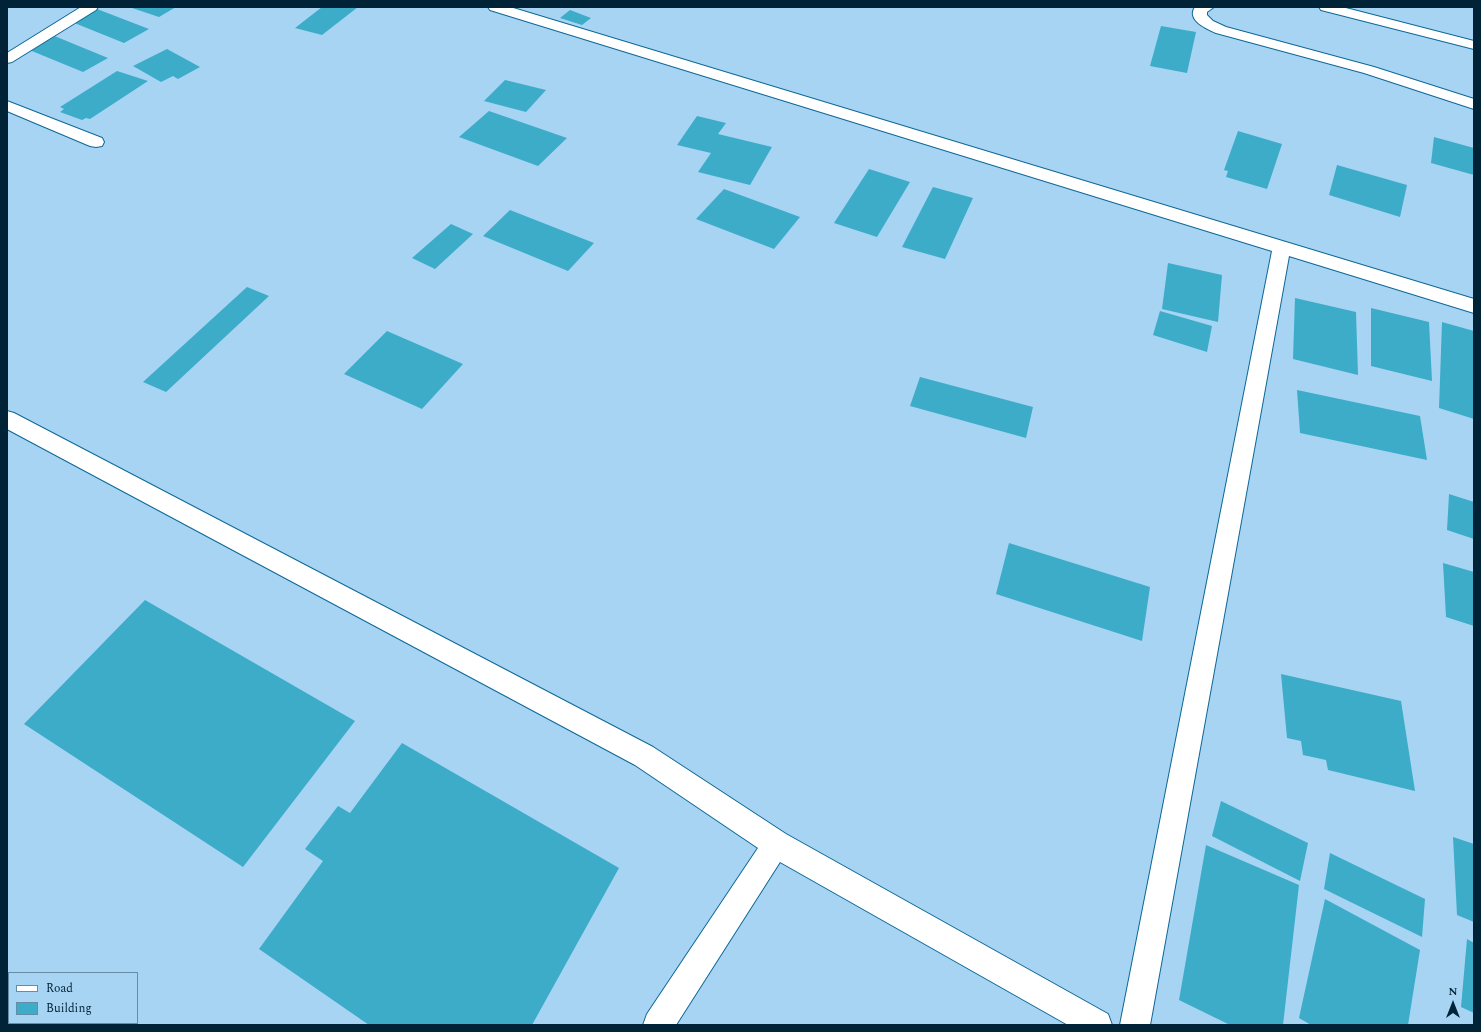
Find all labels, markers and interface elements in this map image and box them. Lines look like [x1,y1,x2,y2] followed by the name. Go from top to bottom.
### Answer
[8,972,138,1024] legend
[46,979,73,998] text: Road
[1449,983,1457,1000] text: N
[1433,984,1473,1024] north arrow
[46,999,92,1018] text: Building

